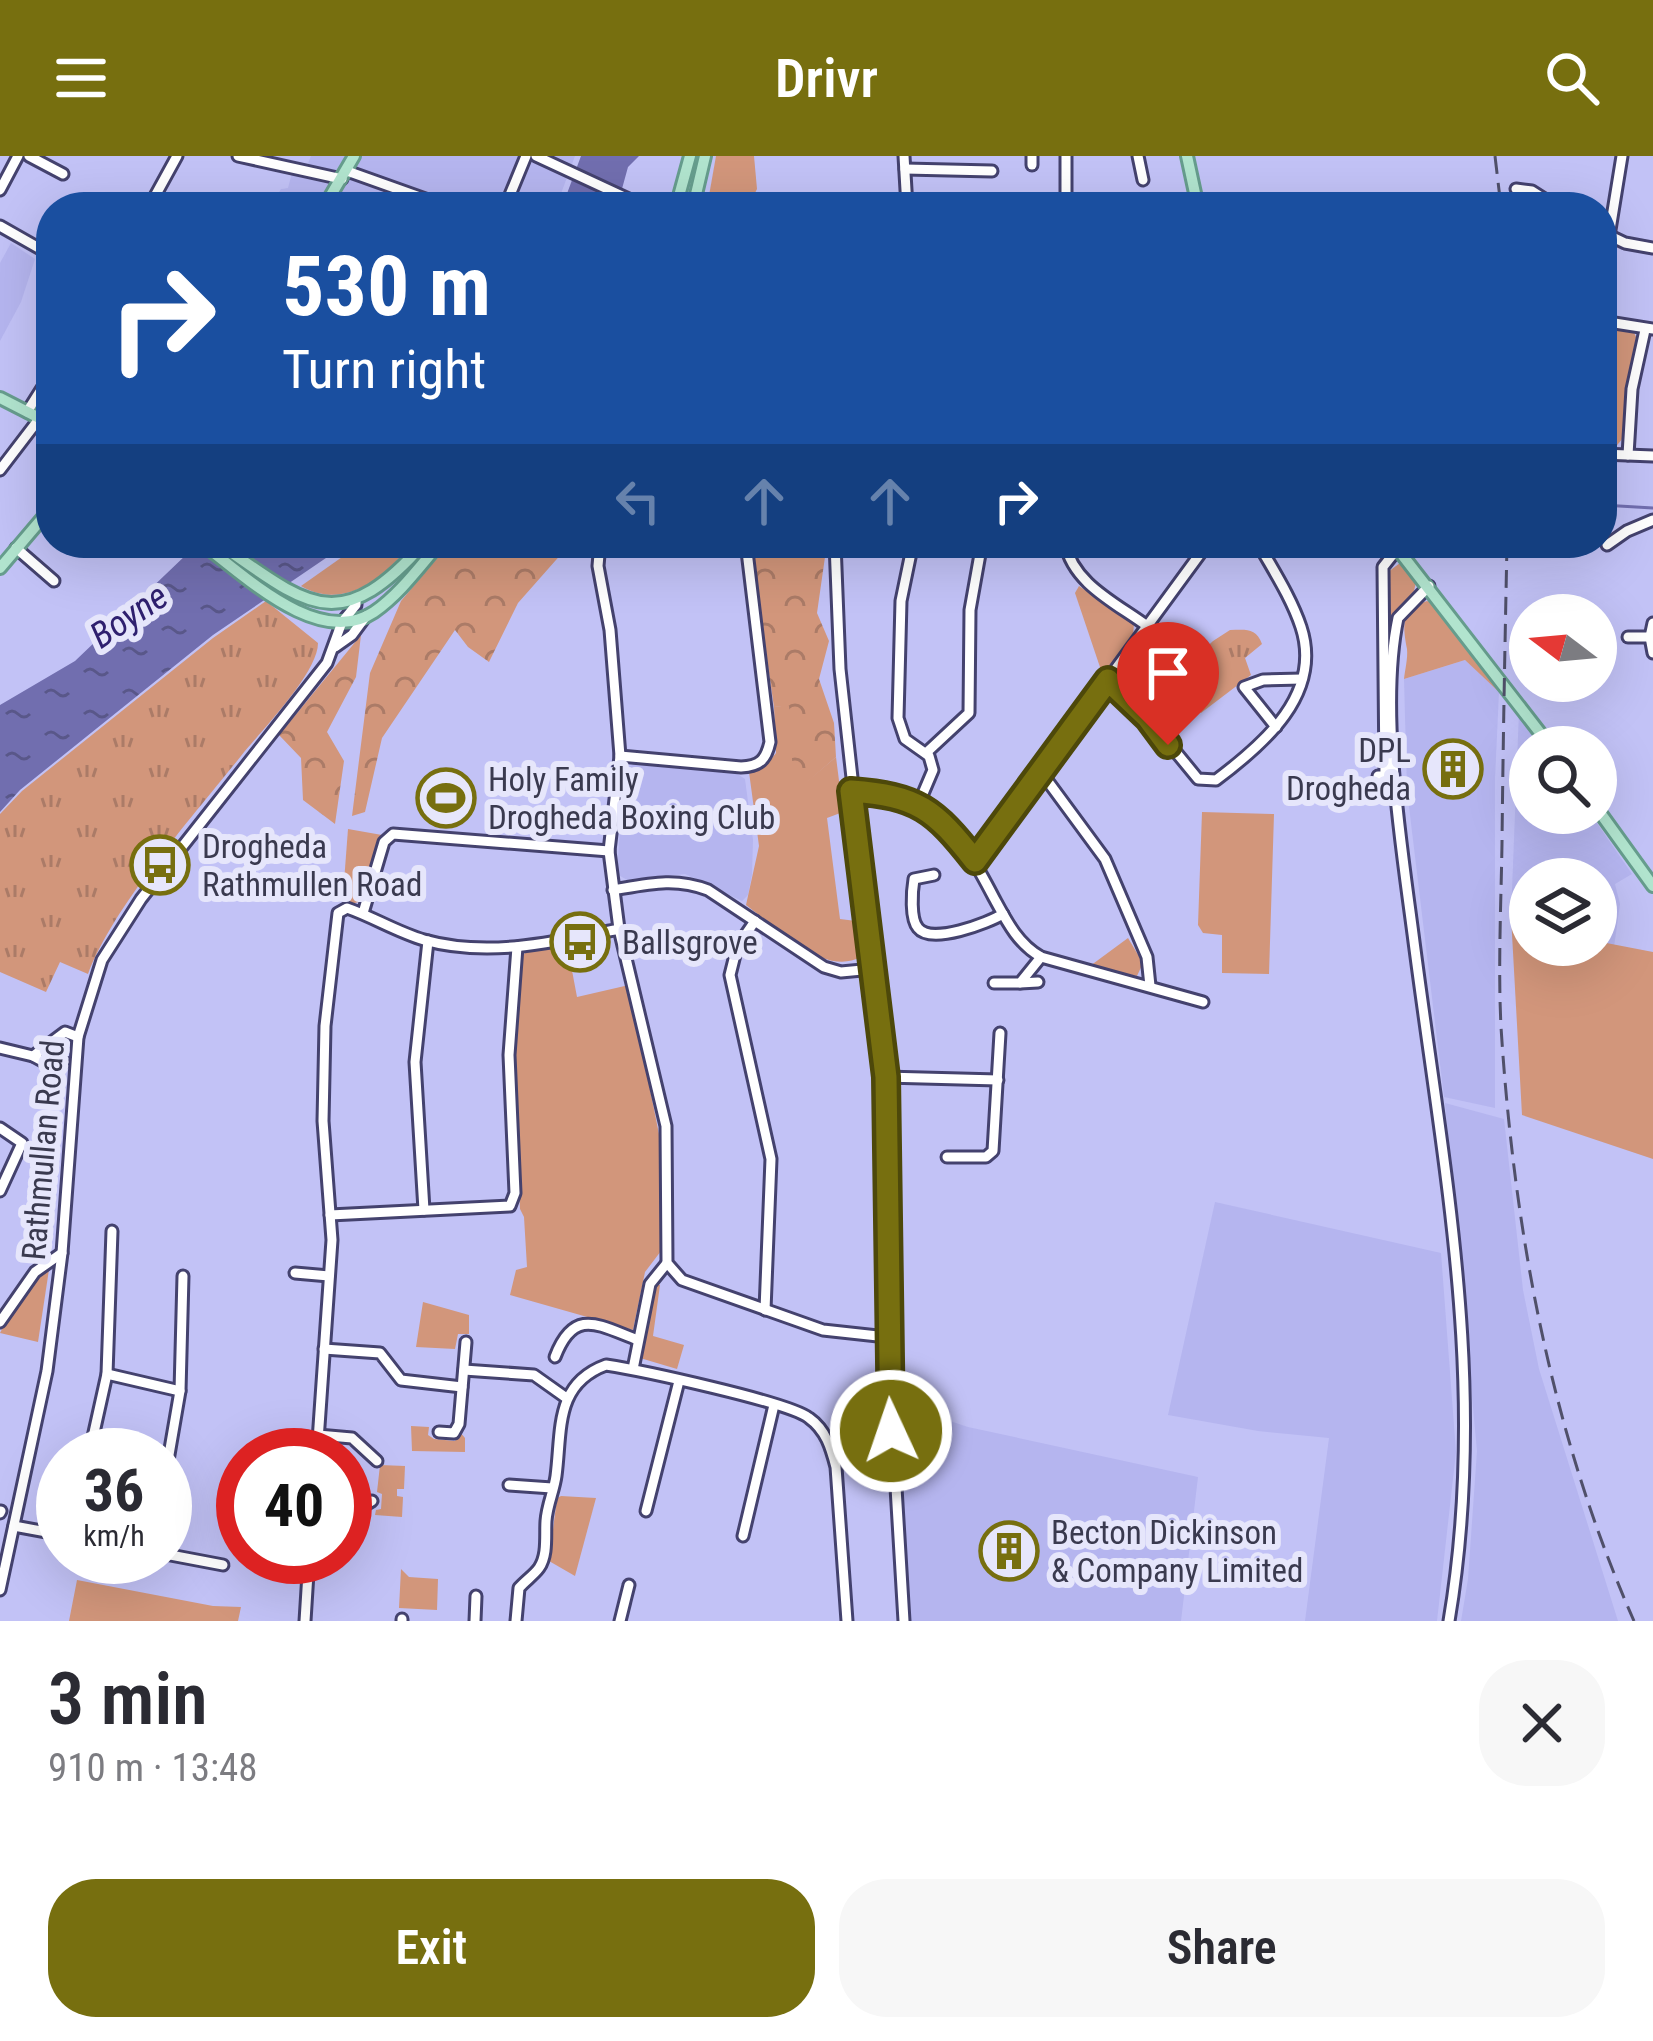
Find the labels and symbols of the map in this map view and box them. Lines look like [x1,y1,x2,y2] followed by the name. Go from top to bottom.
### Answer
[82,575,176,657] water label: Boyne
[1509,594,1617,702] north arrow
[1117,622,1219,745] pin
[1286,731,1411,808] place label: DPL Drogheda
[1422,738,1484,800] building icon: DPL Drogheda
[488,760,775,837] place label: Holy Family Drogheda Boxing Club
[415,767,477,829] sports icon: Holy Family Drogheda Boxing Club
[202,827,422,904] place label: Drogheda Rathmullen Road
[129,834,191,896] bus stop icon: Drogheda Rathmullen Road
[549,911,611,973] bus stop icon: Ballsgrove
[622,923,758,962] place label: Ballsgrove
[14,1038,72,1262] street label: Rathmullan Road
[828,1368,954,1494] position arrow
[216,1428,372,1584] speed limit sign: 40
[1051,1513,1303,1590] place label: Becton Dickinson & Company Limited
[978,1520,1040,1582] building icon: Becton Dickinson & Company Limited

